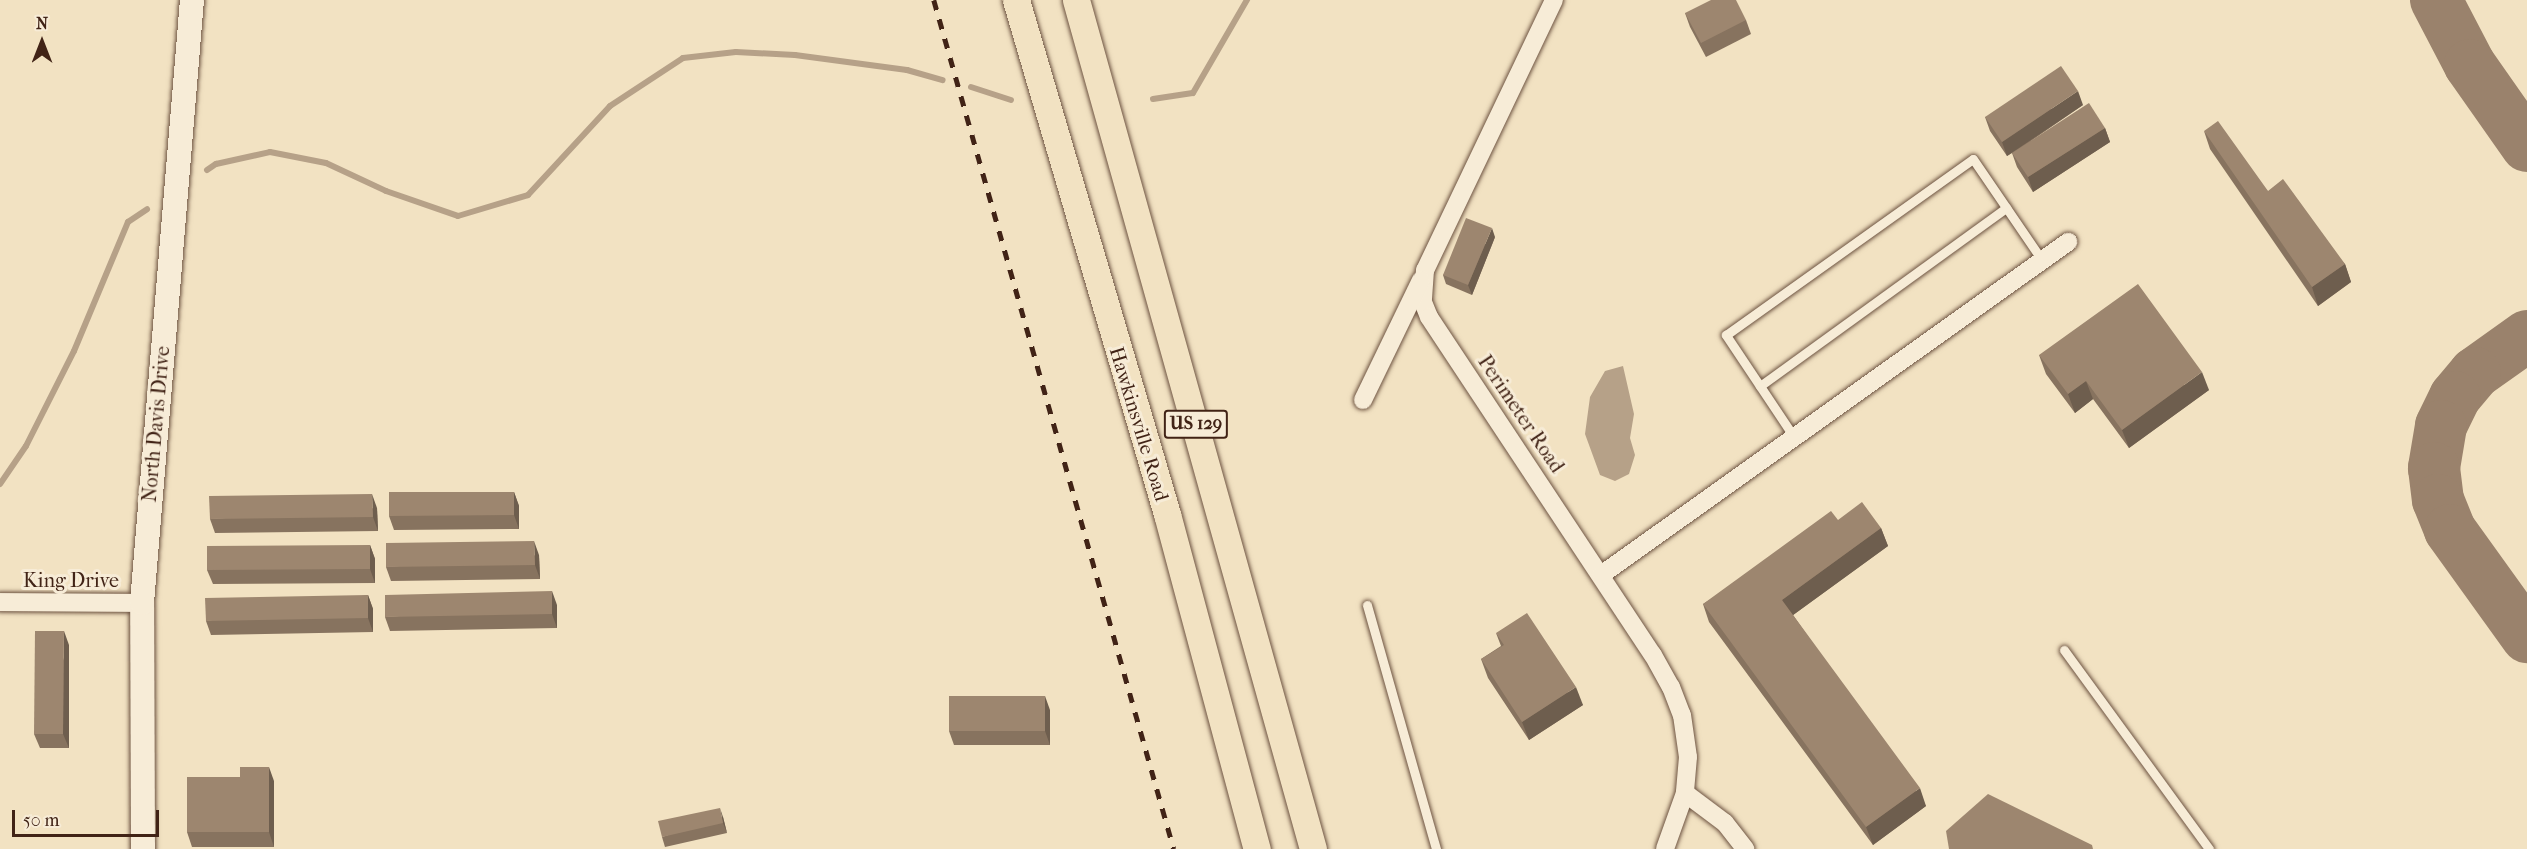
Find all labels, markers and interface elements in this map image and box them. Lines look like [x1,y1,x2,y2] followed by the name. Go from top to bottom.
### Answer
[12,12,72,72] north arrow
[36,14,48,33] text: N
[1104,344,1174,504] street label: Hawkinsville Road
[137,345,175,503] street label: North Davis Drive
[1473,351,1569,477] street label: Perimeter Road
[1163,409,1229,439] road number: US 129
[23,568,119,592] street label: King Drive
[15,798,162,836] scale bar
[23,810,59,831] text: 50 m

